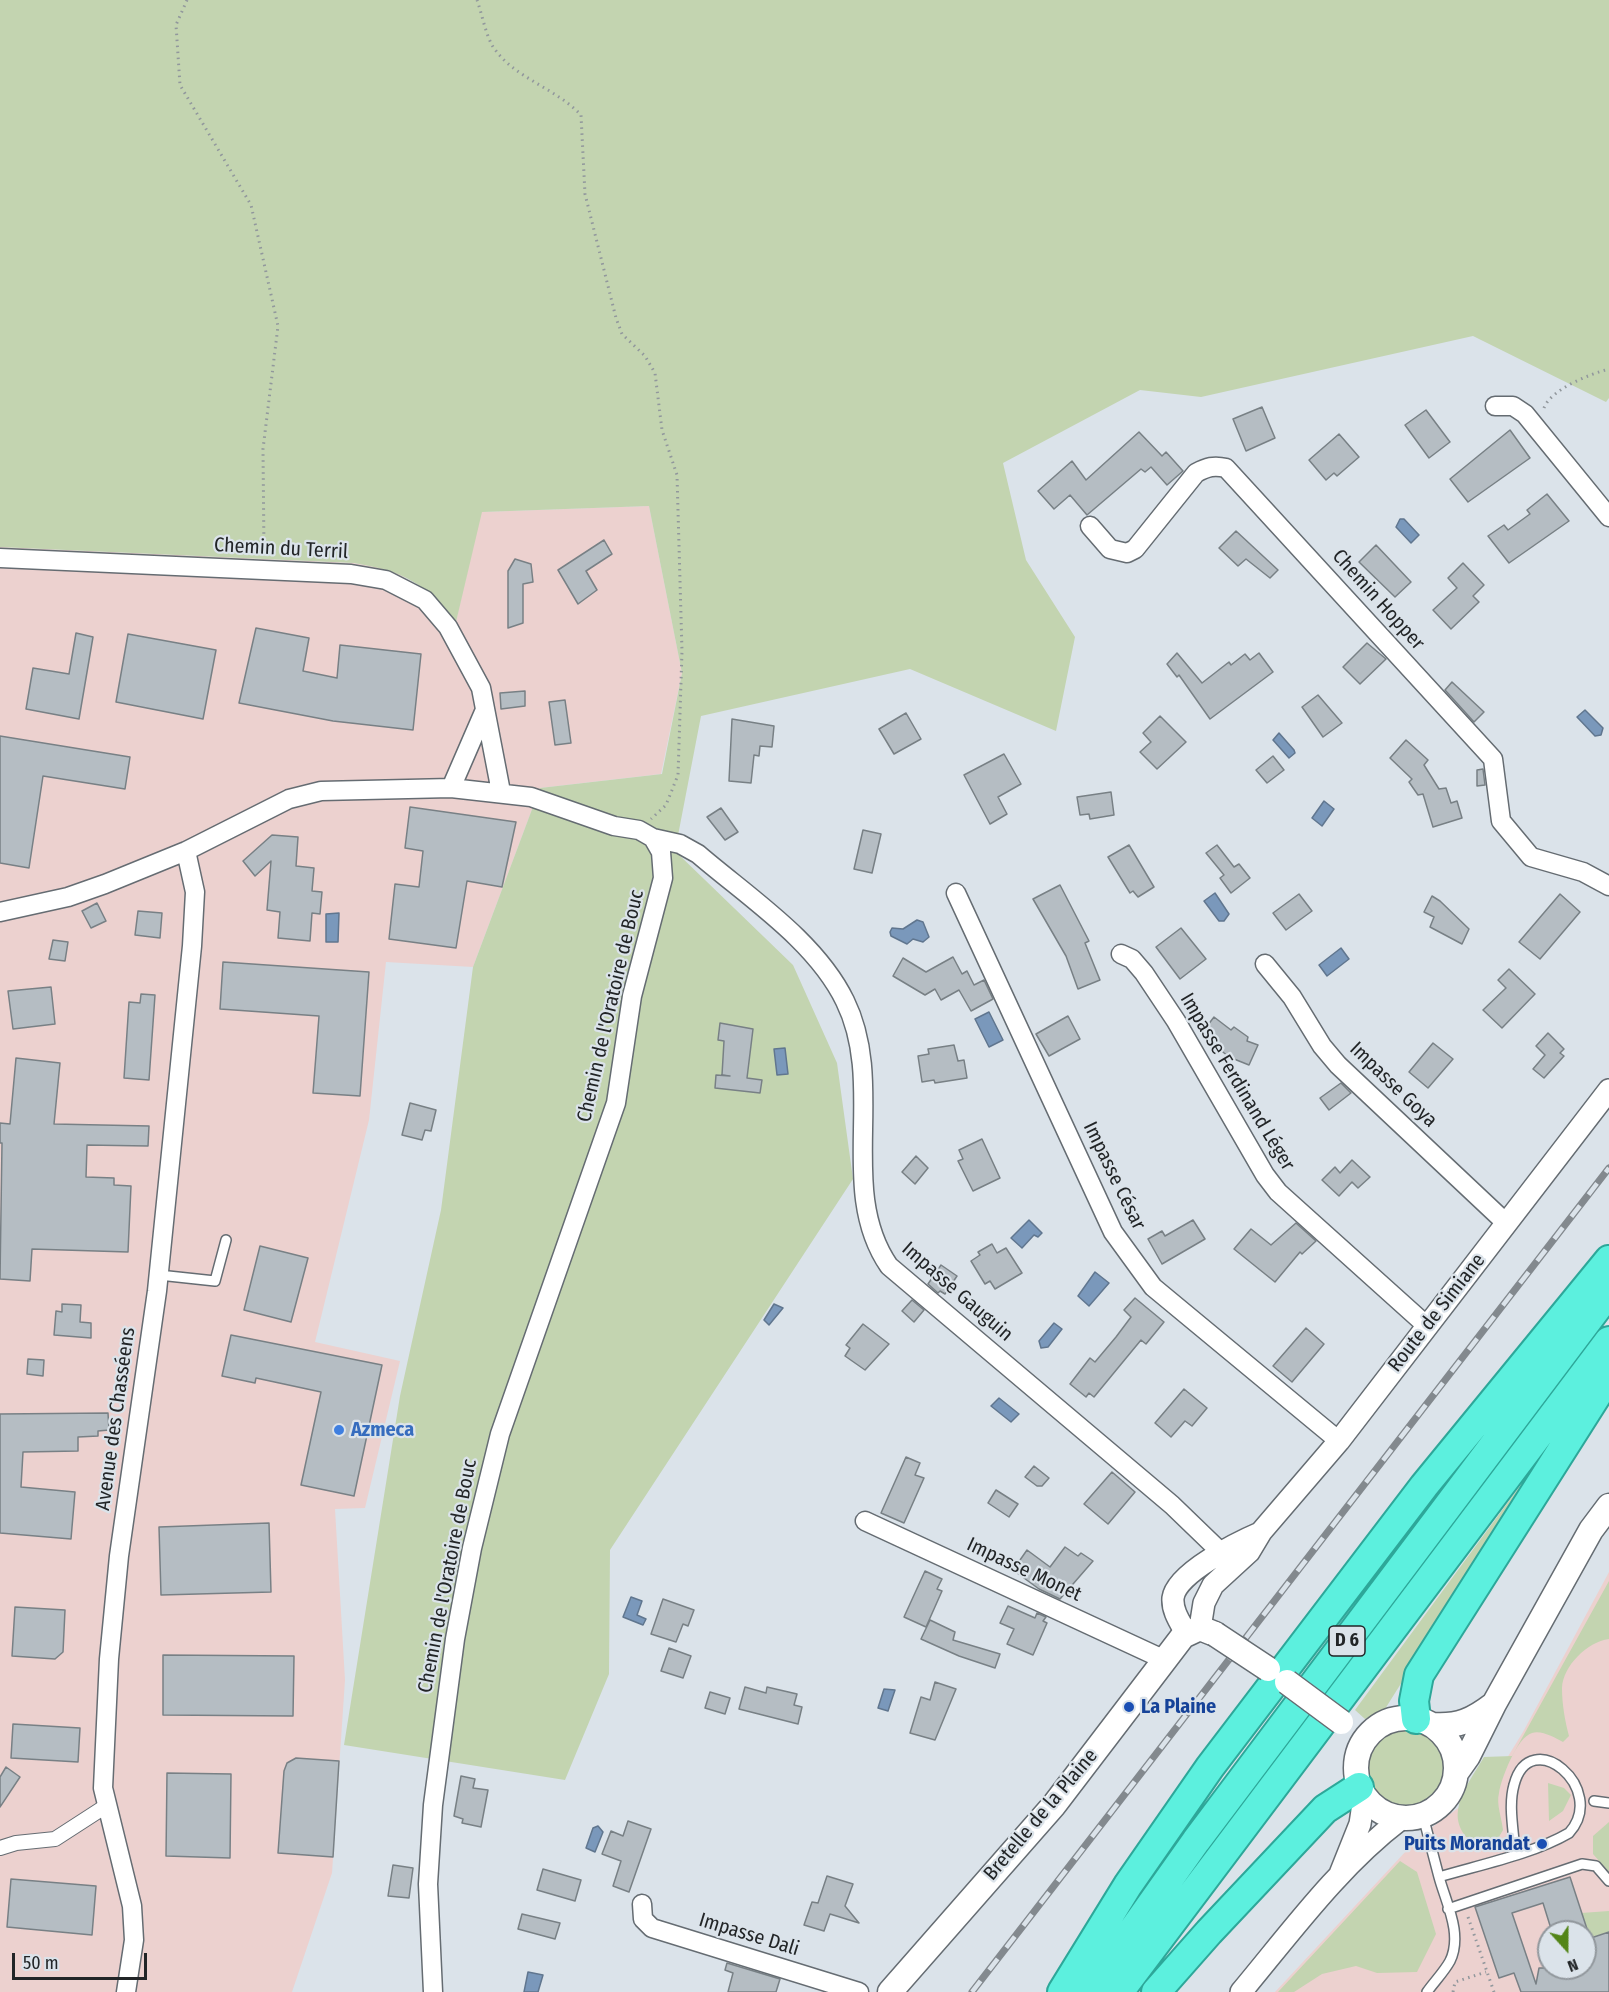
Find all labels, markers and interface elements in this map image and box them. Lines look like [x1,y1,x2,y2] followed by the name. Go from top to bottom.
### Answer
[213,534,349,564] street label: Chemin du Terril
[1327,545,1429,655] street label: Chemin Hopper
[573,888,649,1124] street label: Chemin de l'Oratoire de Bouc
[1174,989,1300,1175] street label: Impasse Ferdinand Léger
[1344,1037,1442,1133] street label: Impasse Goya
[1078,1118,1150,1234] street label: Impasse César
[897,1237,1017,1347] street label: Impasse Gauguin
[1383,1249,1491,1377] street label: Route de Simiane
[91,1326,141,1512] street label: Avenue des Chasséens
[351,1418,414,1442] place label: Azmeca
[332,1423,346,1437] marker: Azmeca
[414,1457,482,1695] street label: Chemin de l'Oratoire de Bouc
[963,1533,1085,1607] street label: Impasse Monet
[1329,1626,1365,1656] road number: D 6
[1141,1695,1216,1719] place label: La Plaine
[1122,1700,1136,1714] marker: La Plaine
[979,1744,1103,1886] street label: Bretelle de la Plaine
[1404,1832,1530,1856] place label: Puits Morandat
[1535,1837,1549,1851] marker: Puits Morandat
[696,1908,802,1962] street label: Impasse Dali
[1537,1920,1597,1980] north arrow
[15,1941,150,1979] scale bar
[23,1952,59,1974] text: 50 m
[1565,1955,1581,1976] text: N

